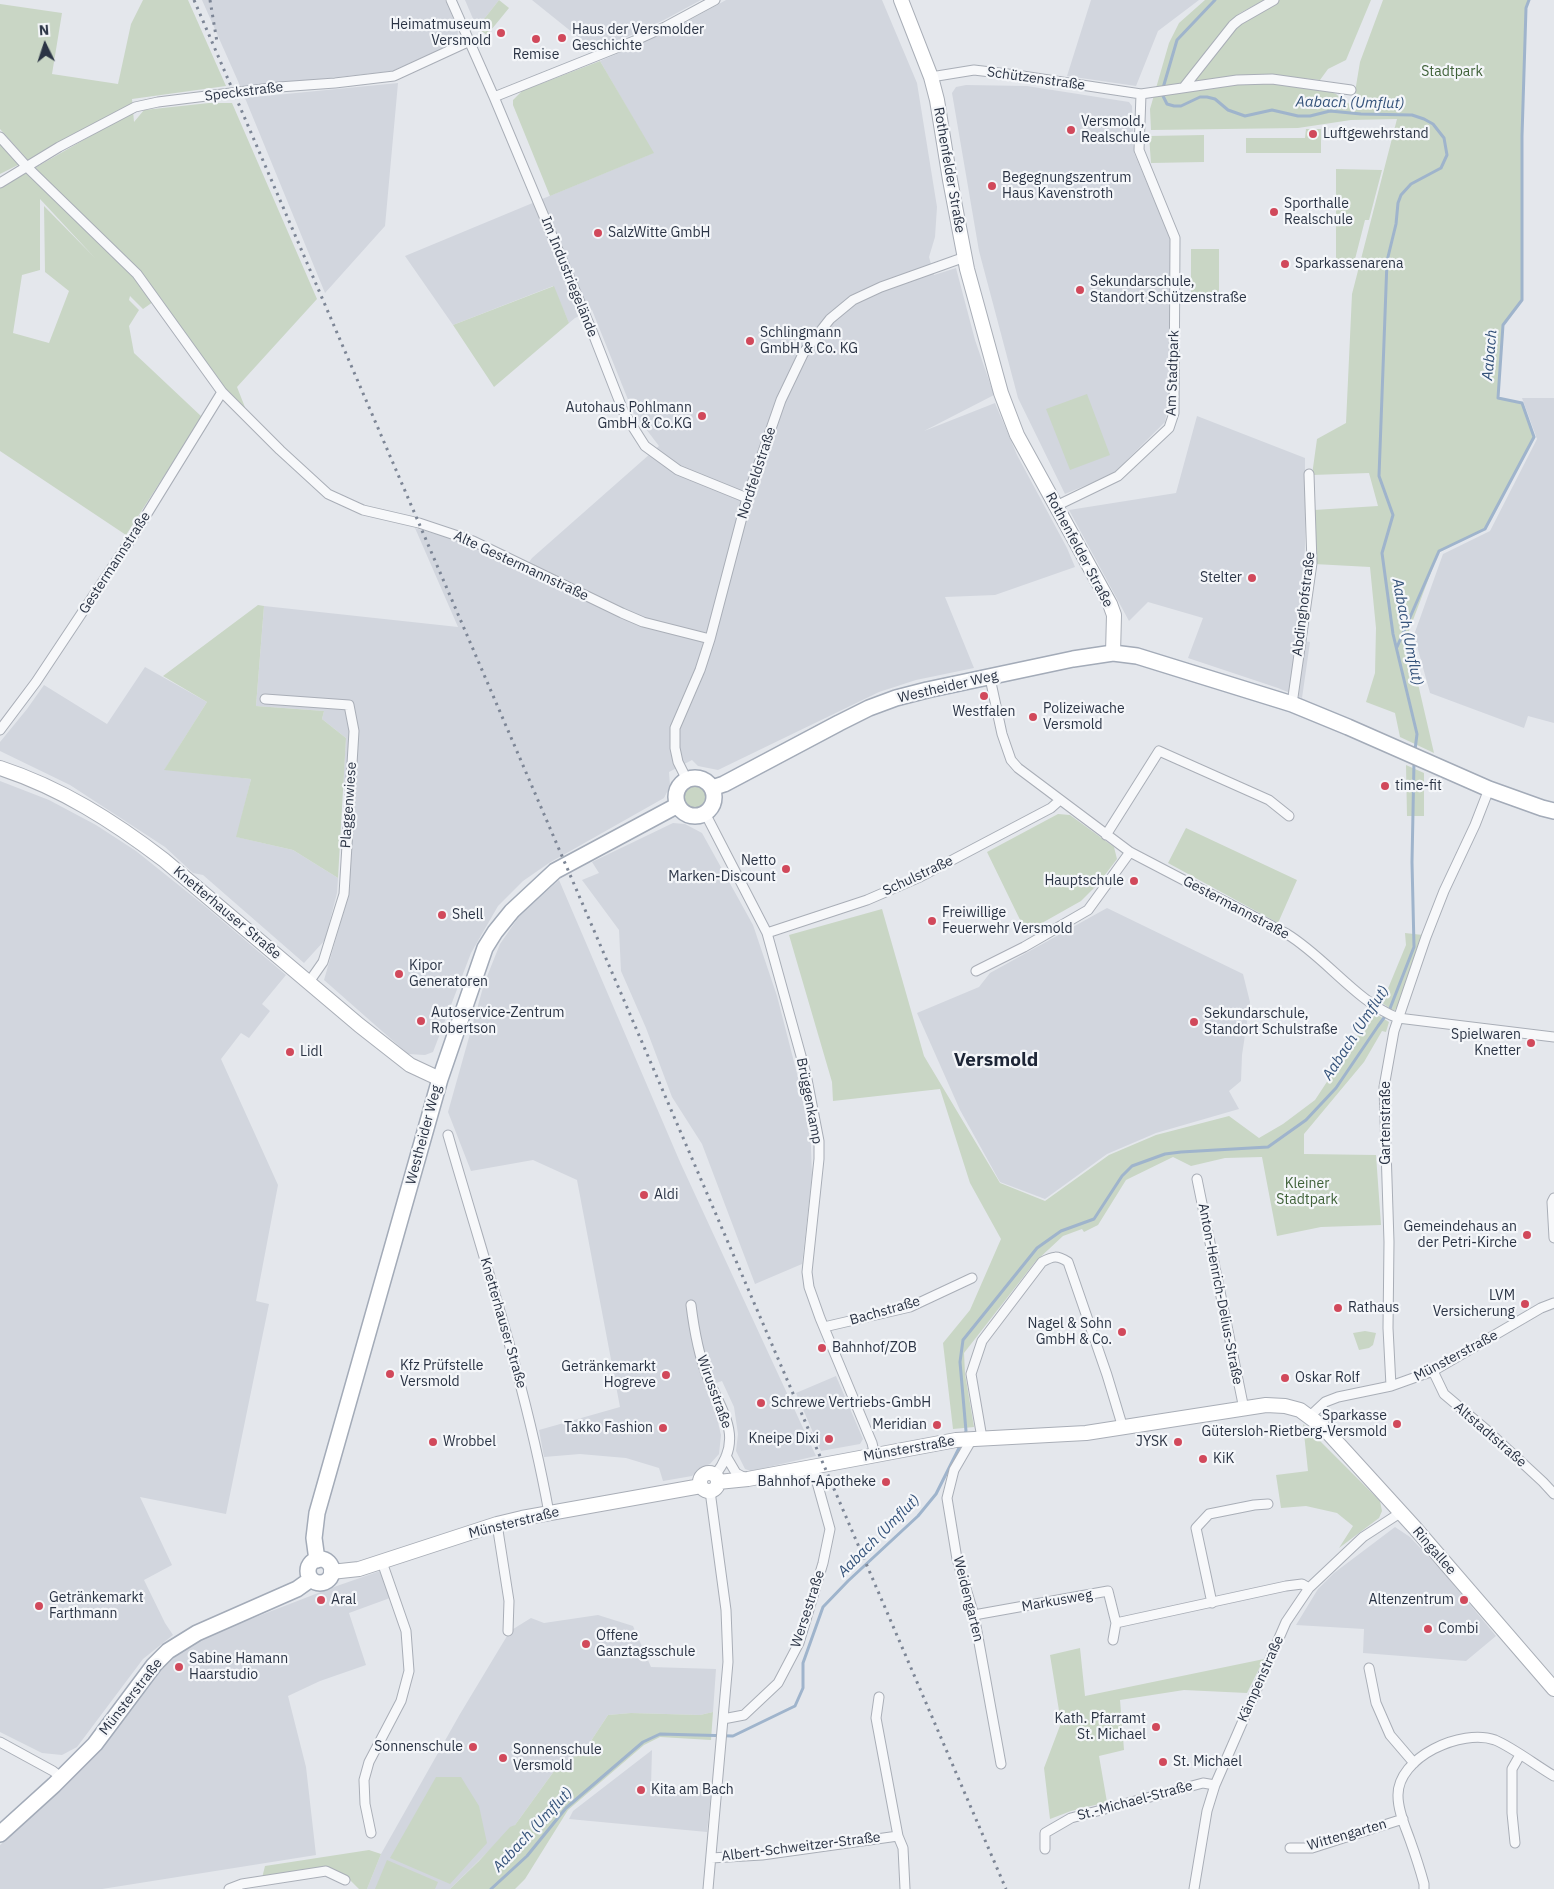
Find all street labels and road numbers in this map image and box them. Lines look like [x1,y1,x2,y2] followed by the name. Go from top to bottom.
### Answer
[986,64,1086,94] street label: Schützenstraße
[204,79,284,105] street label: Speckstraße
[930,106,968,234] street label: Rothenfelder Straße
[537,214,601,340] street label: Im Industriegelände
[1163,330,1183,416] street label: Am Stadtpark
[734,425,780,521] street label: Nordfeldstraße
[1042,490,1116,610] street label: Rothenfelder Straße
[76,509,154,617] street label: Gestermannstraße
[451,527,591,605] street label: Alte Gestermannstraße
[1289,551,1319,657] street label: Abdinghofstraße
[896,667,1000,707] street label: Westheider Weg
[338,761,360,849] street label: Plaggenwiese
[880,852,956,900] street label: Schulstraße
[170,863,284,963] street label: Knetterhauser Straße
[1180,873,1292,943] street label: Gestermannstraße
[792,1056,826,1146] street label: Brüggenkamp
[1378,1081,1394,1165] street label: Gartenstraße
[403,1083,445,1187] street label: Westheider Weg
[1194,1202,1246,1386] street label: Anton-Henrich-Delius-Straße
[476,1256,530,1390] street label: Knetterhauser Straße
[848,1293,922,1329] street label: Bachstraße
[1411,1327,1501,1385] street label: Münsterstraße
[693,1353,735,1431] street label: Wirusstraße
[1450,1399,1530,1471] street label: Altstadtstraße
[862,1433,956,1465] street label: Münsterstraße
[467,1504,561,1542] street label: Münsterstraße
[1409,1524,1459,1578] street label: Ringallee
[949,1554,987,1644] street label: Weidengarten
[788,1568,828,1650] street label: Wersestraße
[1020,1587,1094,1615] street label: Markusweg
[1234,1633,1288,1725] street label: Kämpenstraße
[96,1655,166,1739] street label: Münsterstraße
[1076,1778,1194,1824] street label: St.-Michael-Straße
[1305,1816,1389,1854] street label: Wittengarten
[721,1829,881,1865] street label: Albert-Schweitzer-Straße

